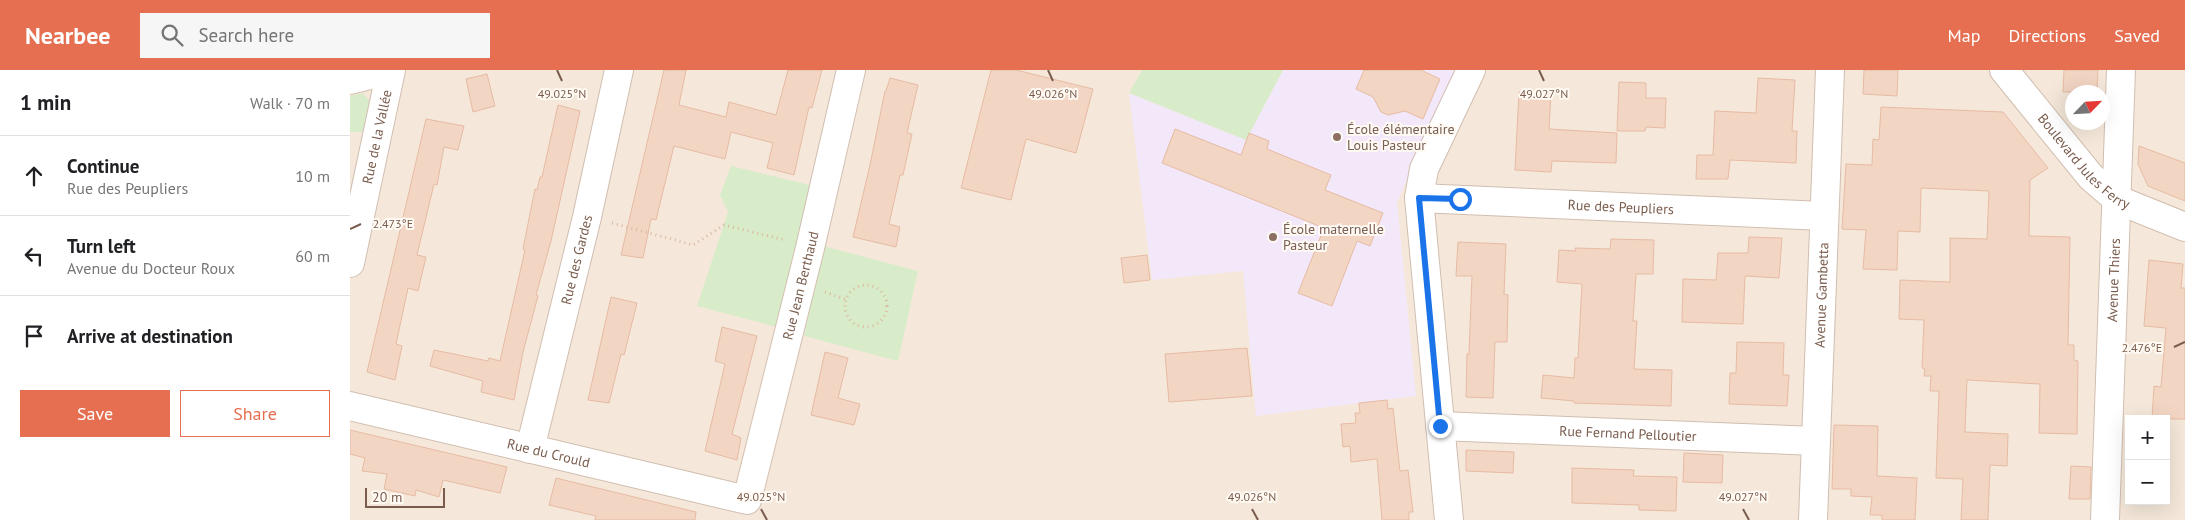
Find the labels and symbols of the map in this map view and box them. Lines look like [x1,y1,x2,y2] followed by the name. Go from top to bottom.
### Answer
[2065,85,2110,130] north arrow
[538,86,586,101] text: 49.025°N
[1029,86,1077,101] text: 49.026°N
[1520,86,1568,101] text: 49.027°N
[358,88,396,186] street label: Rue de la Vallée
[2034,110,2133,213] street label: Boulevard Jules Ferry
[1347,120,1455,154] place label: École élémentaire Louis Pasteur
[1331,131,1343,143] marker: École élémentaire Louis Pasteur
[1449,188,1472,211] route start
[1567,196,1674,218] street label: Rue des Peupliers
[557,213,596,306] street label: Rue des Gardes
[373,216,413,231] text: 2.473°E
[1283,220,1384,254] place label: École maternelle Pasteur
[778,230,823,342] street label: Rue Jean Berthaud
[1267,231,1279,243] marker: École maternelle Pasteur
[2103,238,2124,322] street label: Avenue Thiers
[1811,242,1832,348] street label: Avenue Gambetta
[2122,340,2162,355] text: 2.476°E
[1429,415,1452,438] route end
[1559,422,1697,445] street label: Rue Fernand Pelloutier
[505,434,592,472] street label: Rue du Crould
[365,485,445,508] scale bar
[737,489,785,504] text: 49.025°N
[1228,489,1276,504] text: 49.026°N
[1719,489,1767,504] text: 49.027°N

